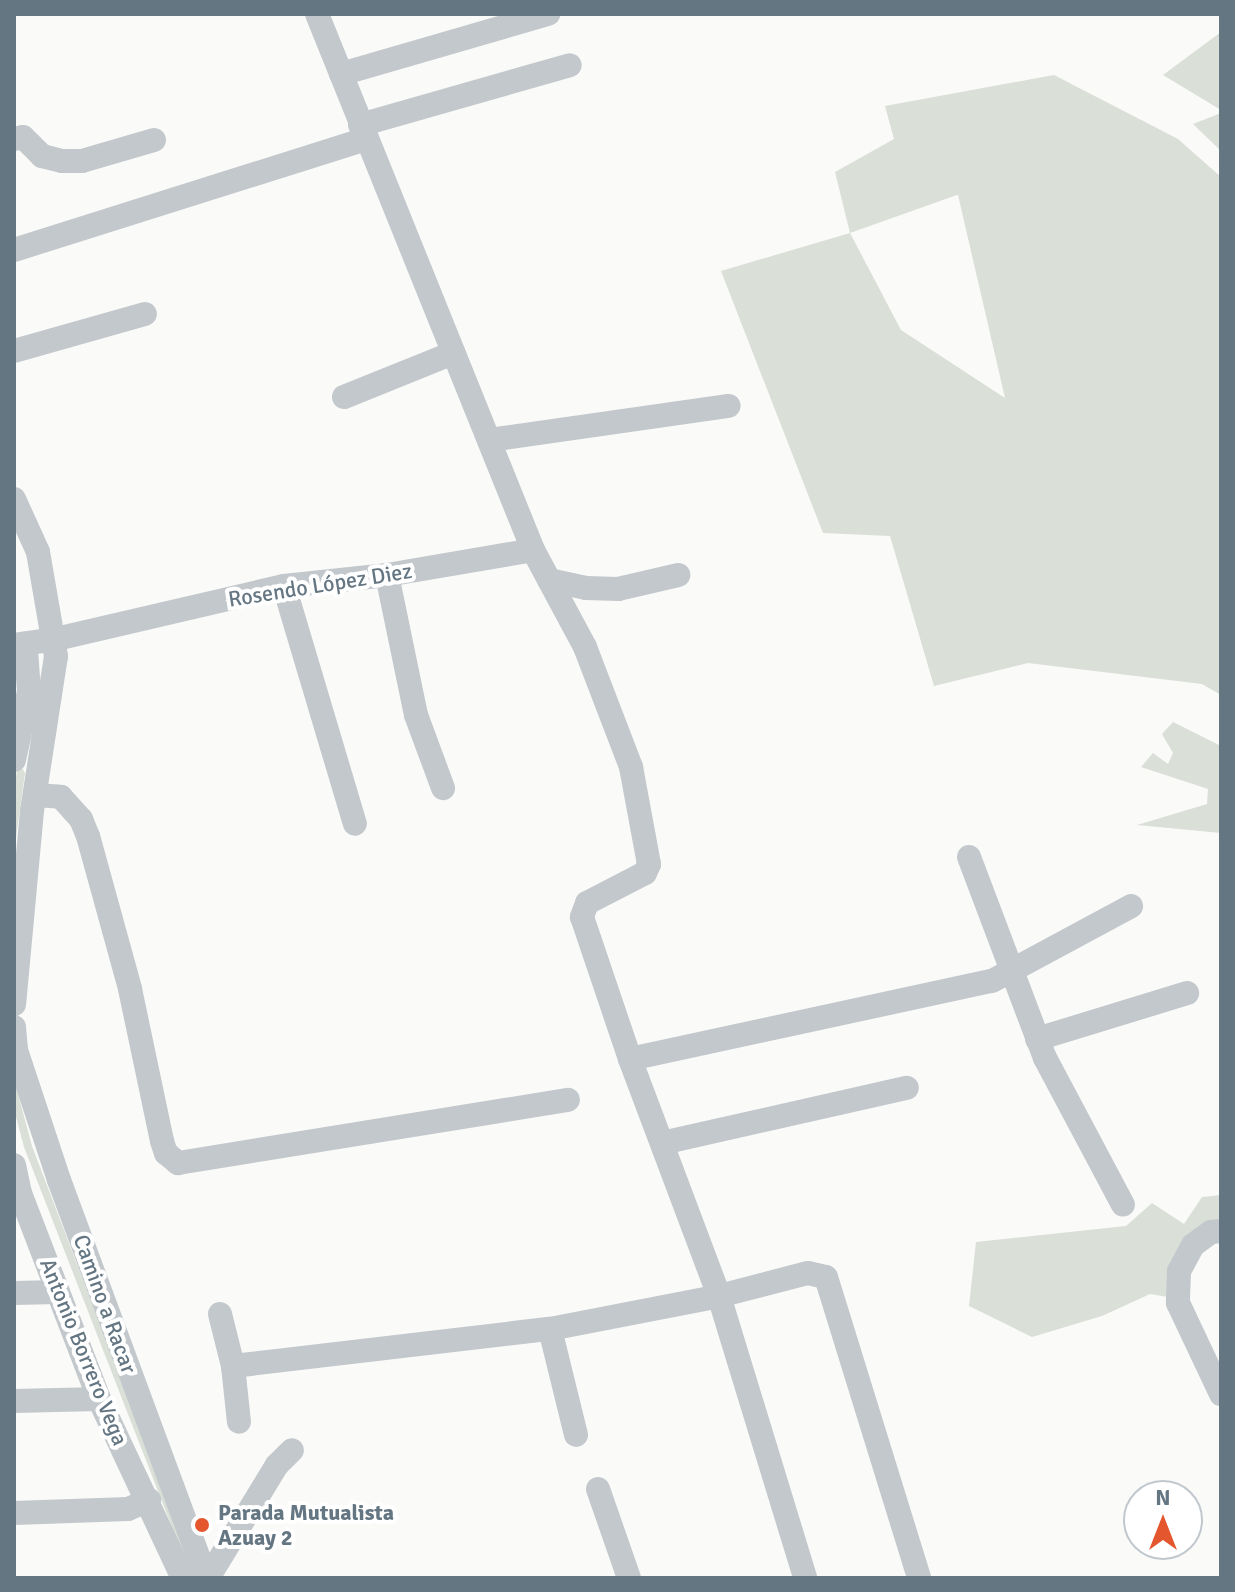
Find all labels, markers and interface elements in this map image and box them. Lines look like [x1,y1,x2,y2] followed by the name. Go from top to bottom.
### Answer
[226,557,414,613] street label: Rosendo López Diez
[68,1231,142,1377] street label: Camino a Racar
[34,1255,134,1449] street label: Antonio Borrero Vega
[1123,1480,1203,1560] north arrow
[1155,1484,1171,1511] text: N
[218,1499,394,1550] place label: Parada Mutualista Azuay 2
[193,1516,211,1534] marker: Parada Mutualista Azuay 2

